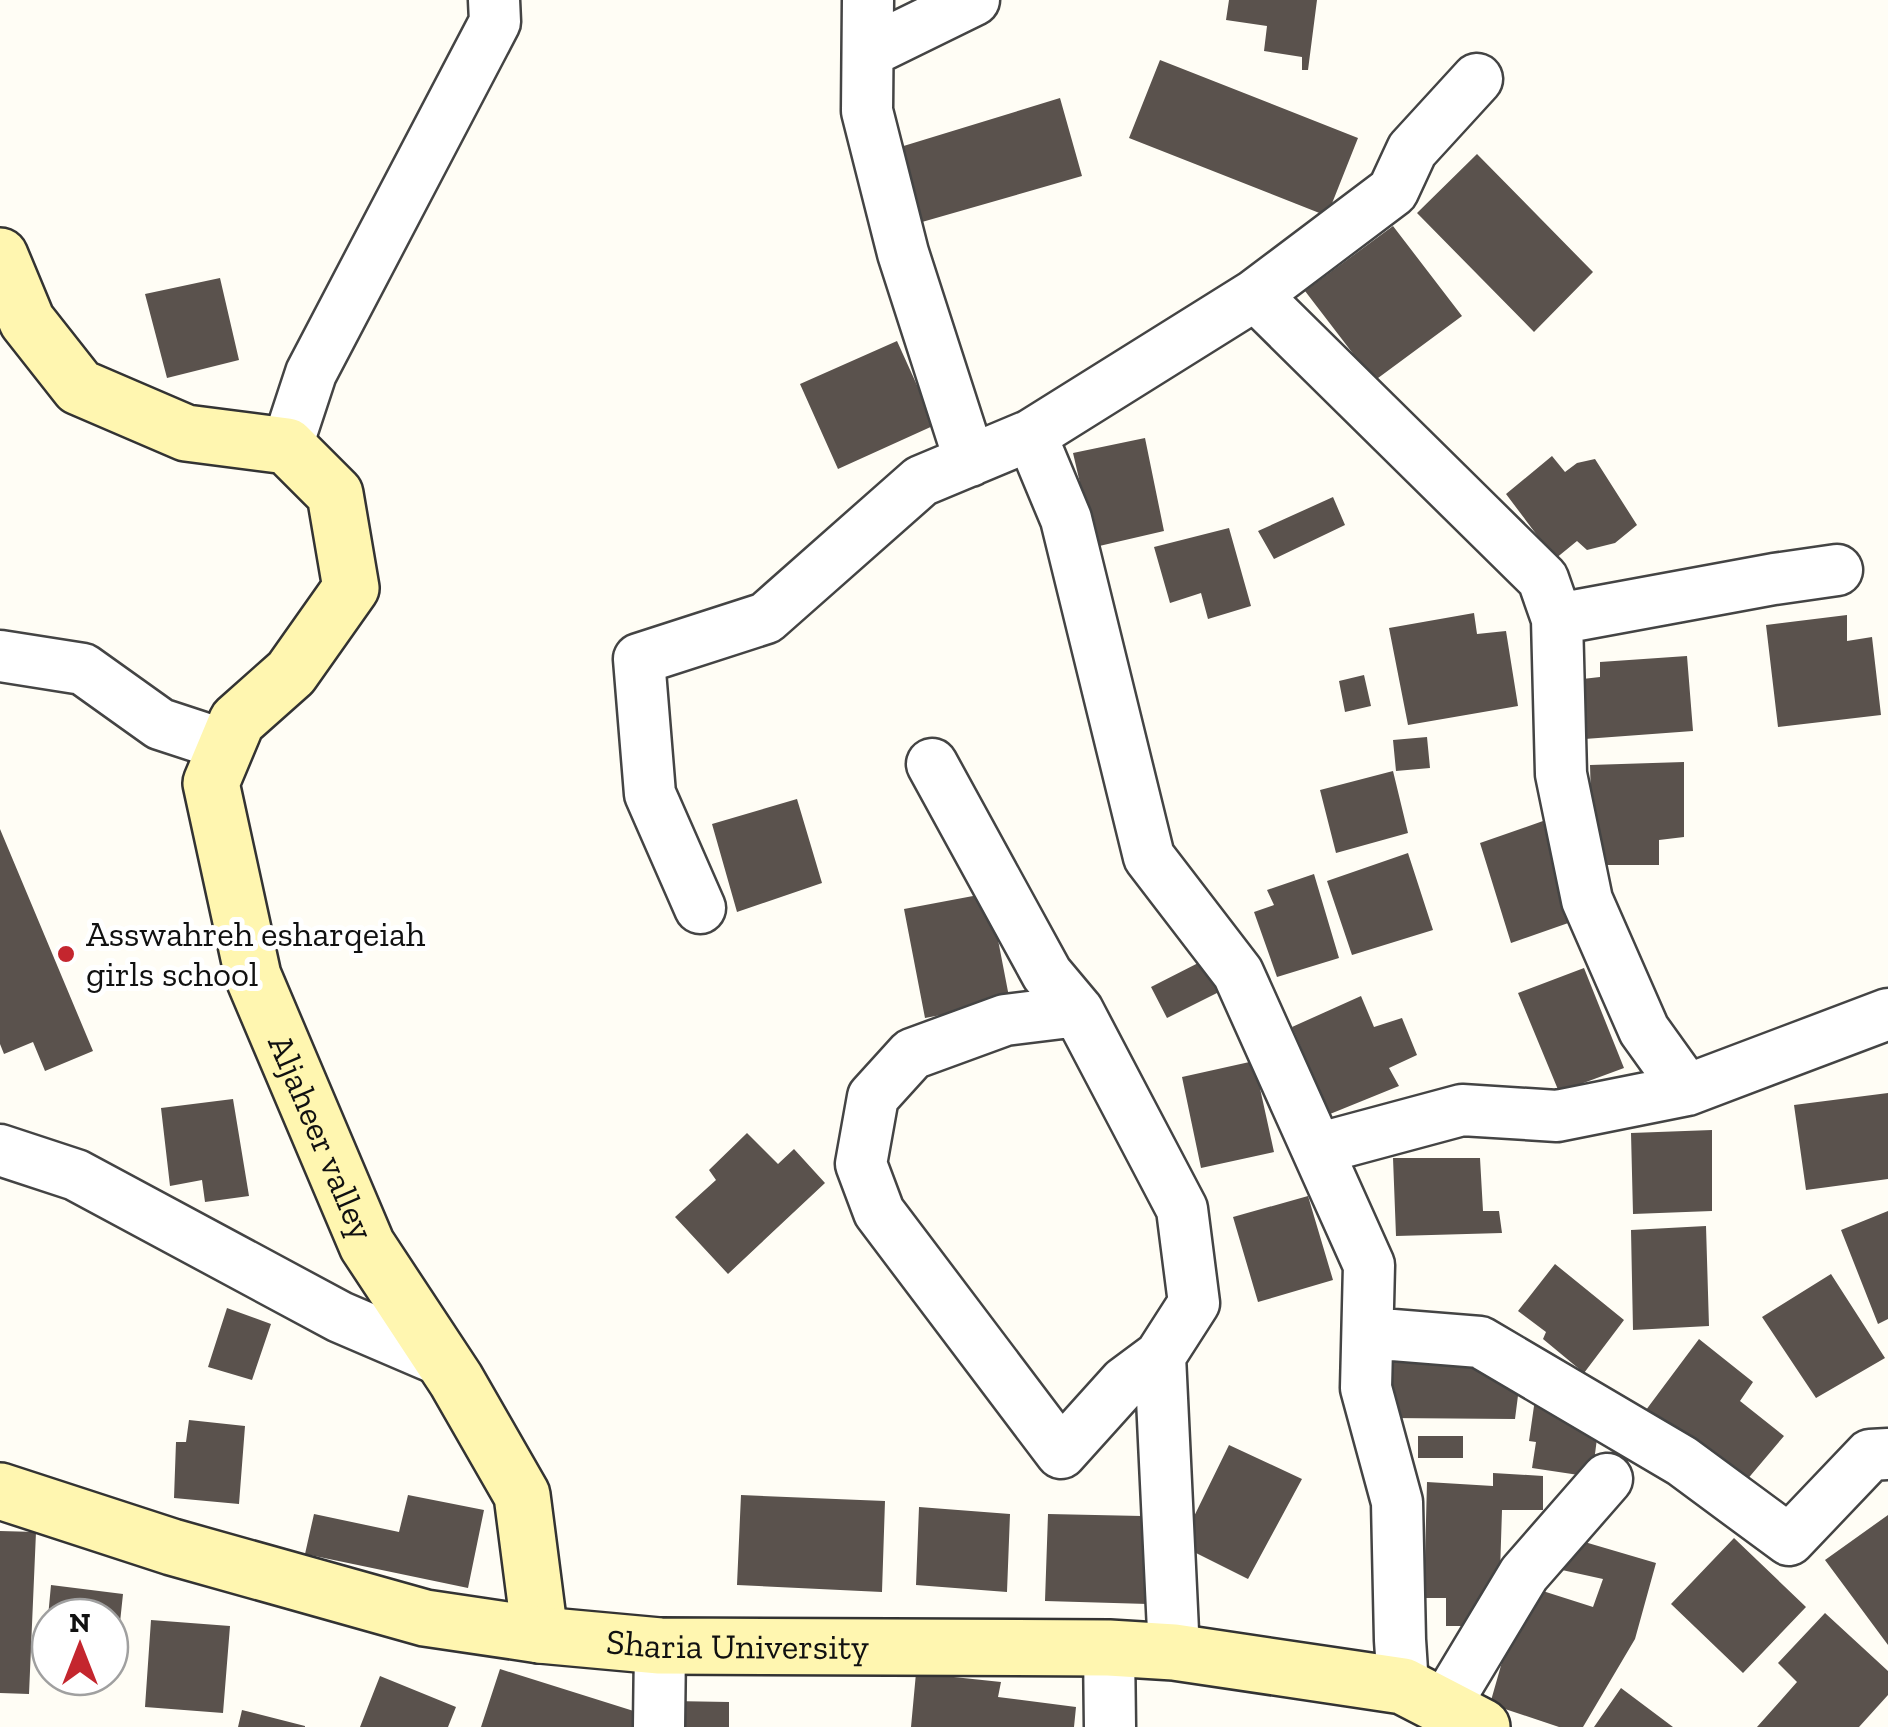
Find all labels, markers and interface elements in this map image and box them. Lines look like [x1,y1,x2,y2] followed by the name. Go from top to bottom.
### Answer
[86,913,426,995] place label: Asswahreh esharqeiah girls school
[55,943,77,965] marker: Asswahreh esharqeiah girls school
[259,1028,383,1246] street label: Aljaheer valley
[30,1597,130,1697] north arrow
[69,1606,91,1639] text: N
[605,1620,869,1668] street label: Sharia University

